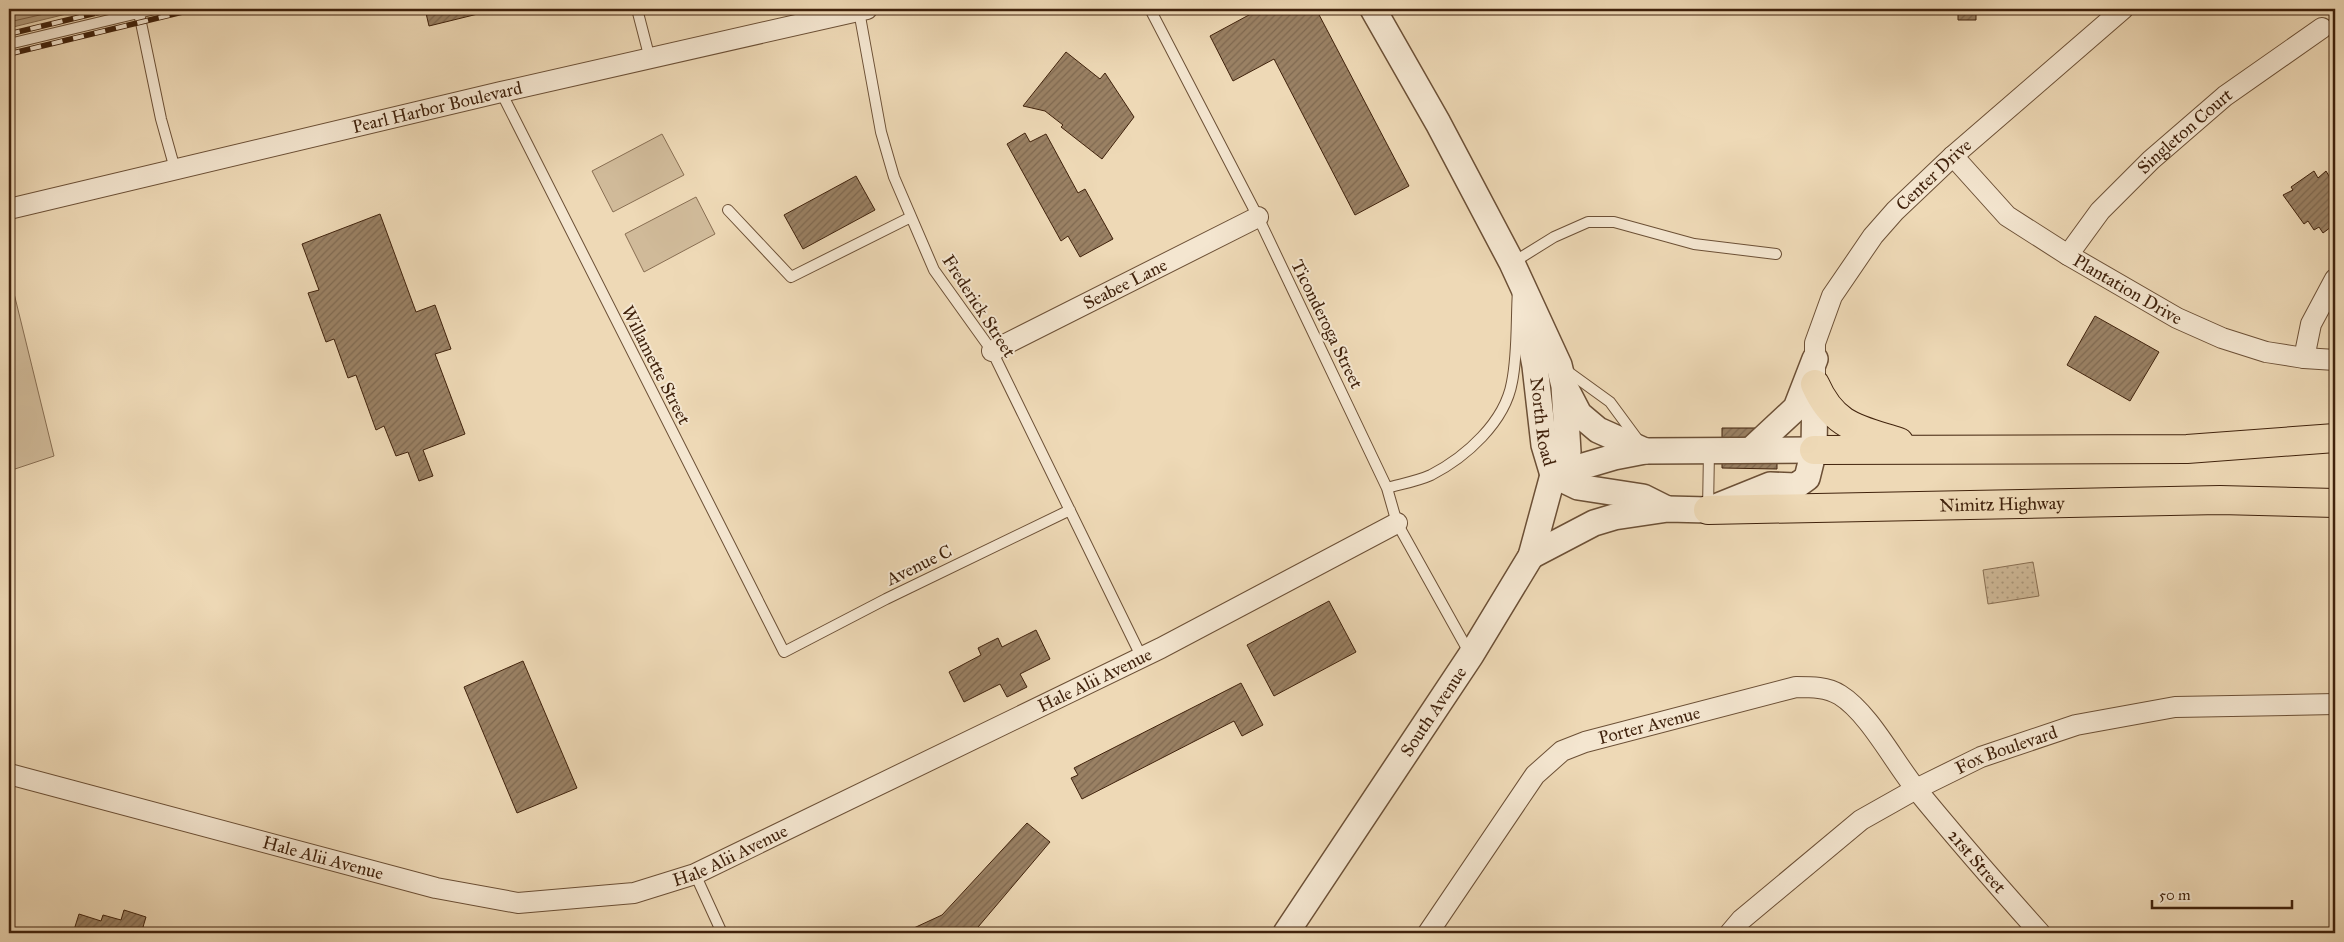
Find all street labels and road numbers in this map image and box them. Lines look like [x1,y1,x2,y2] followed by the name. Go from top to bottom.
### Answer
[350,77,524,138] street label: Pearl Harbor Boulevard
[2133,83,2237,178] street label: Singleton Court
[1891,134,1976,215] street label: Center Drive
[2069,249,2185,330] street label: Plantation Drive
[938,250,1021,362] street label: Frederick Street
[1079,254,1171,314] street label: Seabee Lane
[1285,256,1368,393] street label: Ticonderoga Street
[617,302,696,429] street label: Willamette Street
[1525,376,1561,469] street label: North Road
[1939,492,2065,516] street label: Nimitz Highway
[882,540,955,591] street label: Avenue C
[1034,643,1156,717] street label: Hale Alii Avenue
[1396,662,1471,761] street label: South Avenue
[1596,701,1702,749] street label: Porter Avenue
[1952,721,2060,779] street label: Fox Boulevard
[670,820,791,891] street label: Hale Alii Avenue
[1943,825,2011,898] street label: 21st Street
[260,831,386,884] street label: Hale Alii Avenue

